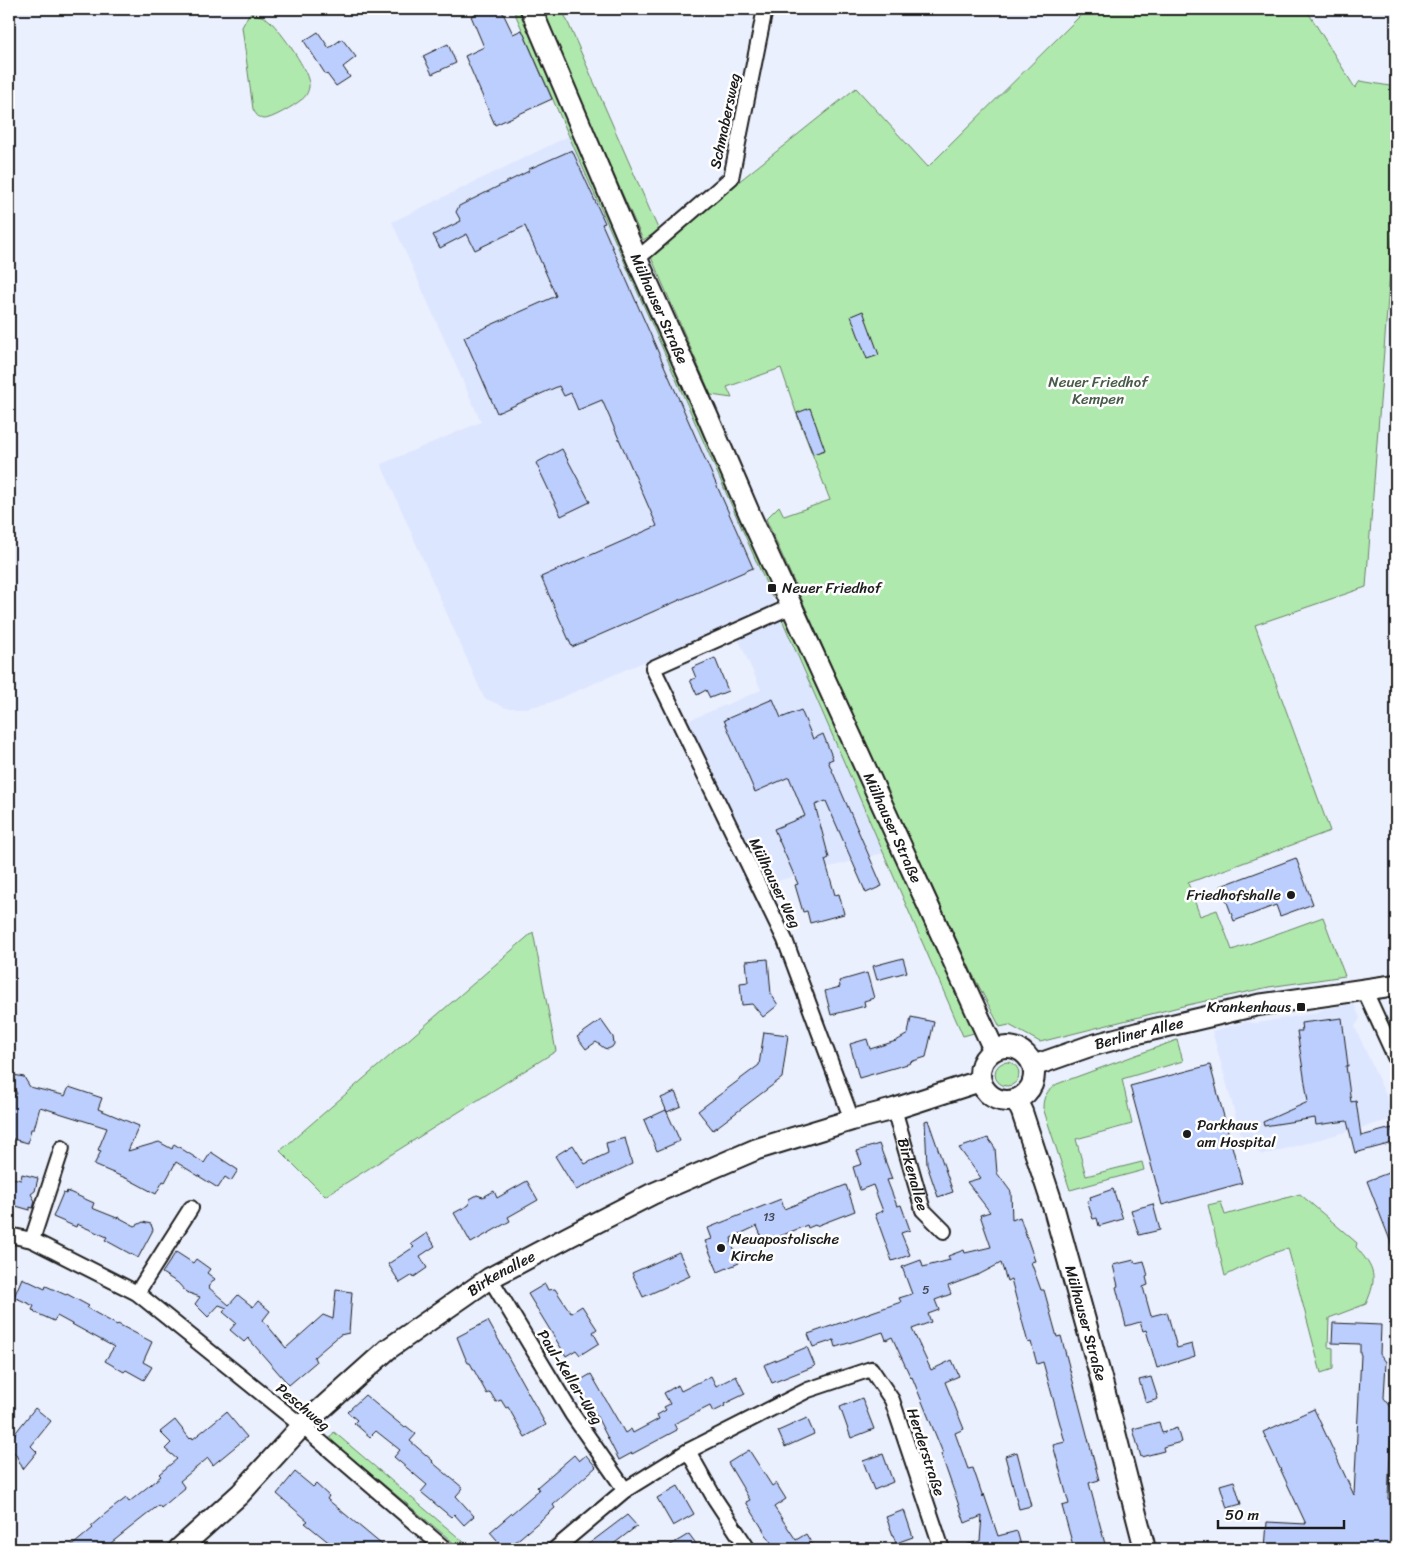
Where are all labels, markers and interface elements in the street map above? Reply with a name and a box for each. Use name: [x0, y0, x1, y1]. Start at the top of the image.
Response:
street label: Schmabersweg: [702, 70, 748, 171]
street label: Mülhauser Straße: [623, 249, 696, 369]
park label: Neuer Friedhof Kempen: [1048, 369, 1149, 412]
place label: Neuer Friedhof: [782, 575, 883, 601]
marker: Neuer Friedhof: [766, 582, 778, 594]
street label: Mülhauser Straße: [856, 768, 929, 888]
street label: Mülhauser Weg: [742, 833, 808, 933]
place label: Friedhofshalle: [1186, 882, 1281, 908]
marker: Friedhofshalle: [1285, 889, 1297, 901]
place label: Krankenhaus: [1207, 994, 1292, 1020]
marker: Krankenhaus: [1295, 1001, 1307, 1013]
street label: Berliner Allee: [1091, 1010, 1186, 1057]
place label: Parkhaus am Hospital: [1197, 1112, 1276, 1155]
marker: Parkhaus am Hospital: [1181, 1128, 1193, 1140]
street label: Birkenallee: [890, 1135, 936, 1214]
house number: 13: [763, 1206, 775, 1228]
place label: Neuapostolische Kirche: [731, 1226, 839, 1269]
marker: Neuapostolische Kirche: [715, 1242, 727, 1254]
street label: Birkenallee: [462, 1243, 540, 1303]
street label: Mülhauser Straße: [1057, 1262, 1114, 1384]
house number: 5: [922, 1279, 930, 1301]
street label: Paul-Keller-Weg: [530, 1324, 610, 1430]
street label: Peschweg: [270, 1376, 336, 1438]
street label: Herderstraße: [900, 1404, 953, 1500]
scale bar: [1218, 1498, 1344, 1530]
text: 50 m: [1225, 1502, 1260, 1528]

